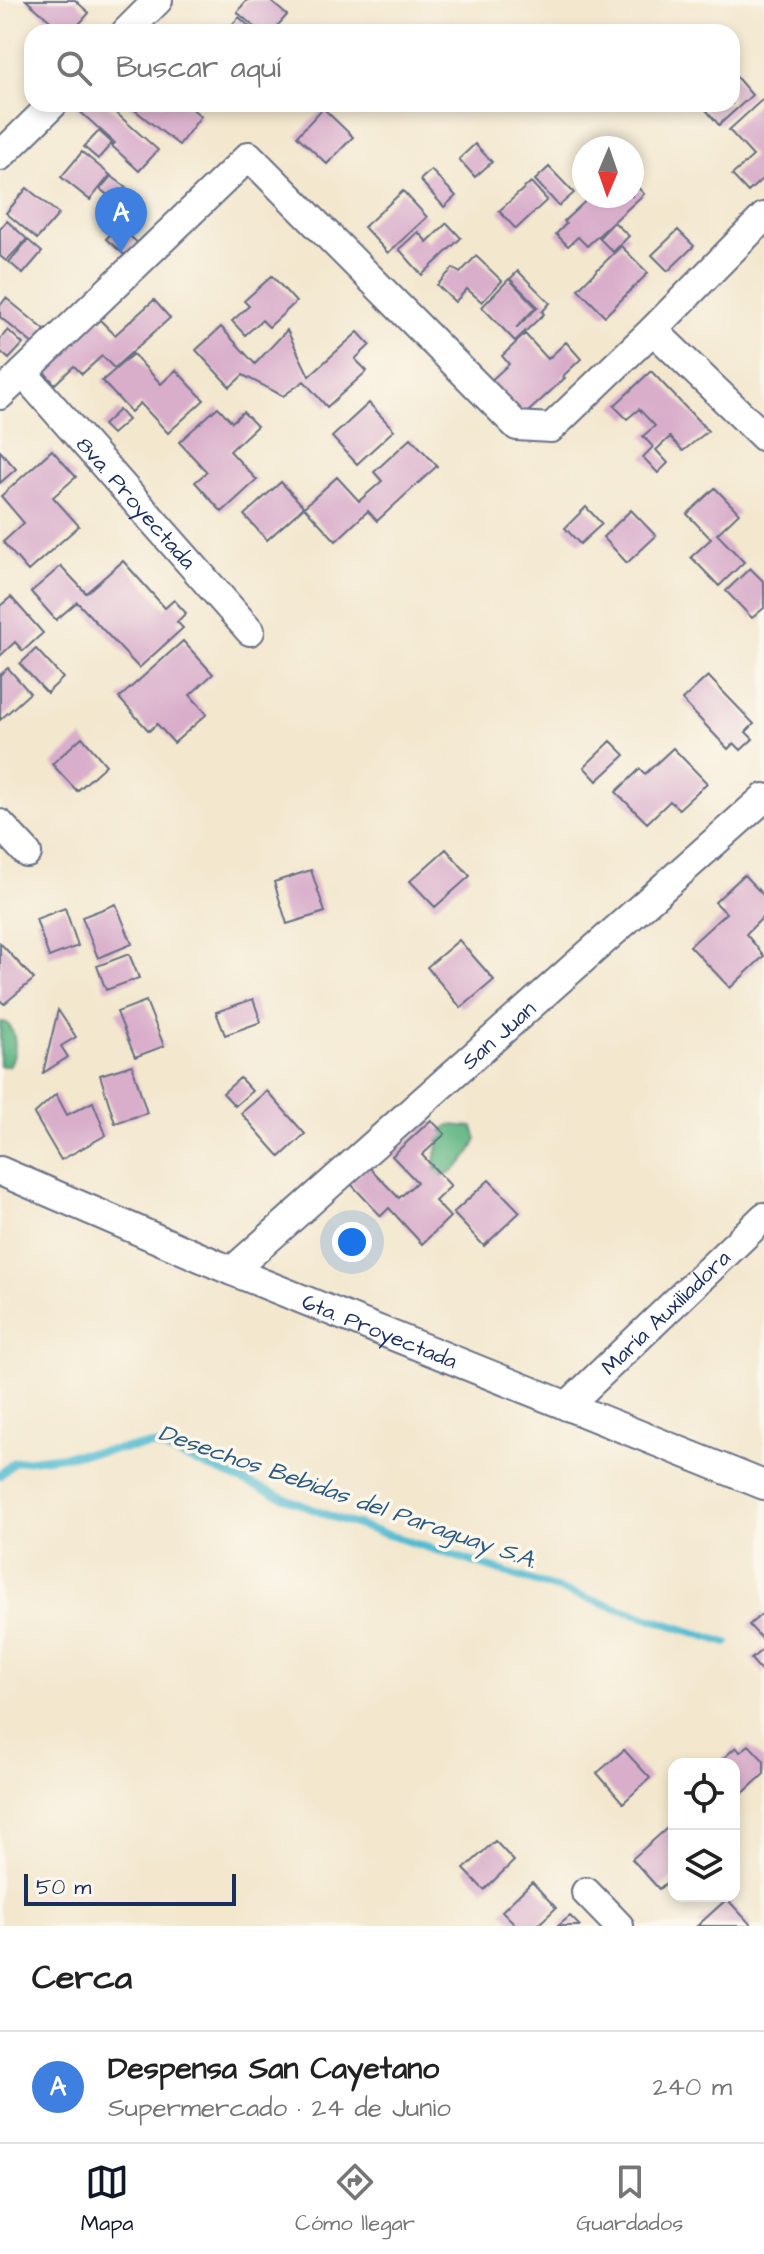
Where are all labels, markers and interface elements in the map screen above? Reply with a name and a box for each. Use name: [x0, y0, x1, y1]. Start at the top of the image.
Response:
search box: [24, 24, 740, 112]
icon: search: [52, 46, 96, 90]
text: Buscar aquí: [116, 47, 281, 89]
north arrow: [572, 136, 644, 208]
pin: A: [95, 187, 147, 253]
street label: 8va. Proyectada: [68, 430, 203, 576]
street label: San Juan: [455, 994, 543, 1077]
your location: [332, 1222, 372, 1262]
street label: María Auxiliadora: [595, 1243, 738, 1383]
street label: 6ta. Proyectada: [297, 1287, 462, 1377]
water label: Desechos Bebidas del Paraguay S.A.: [154, 1416, 541, 1579]
map controls: [668, 1758, 740, 1902]
button: locate: [668, 1758, 740, 1830]
button: layers: [668, 1830, 740, 1902]
scale bar: [24, 1870, 236, 1906]
text: 50 m: [36, 1872, 91, 1903]
text: Cerca: [32, 1954, 132, 2002]
text: Despensa San Cayetano: [108, 2048, 439, 2090]
text: A: [50, 2069, 66, 2105]
text: 240 m: [652, 2069, 732, 2105]
text: Supermercado · 24 de Junio: [108, 2090, 451, 2126]
tab: Mapa: [81, 2160, 134, 2239]
tab: Cómo llegar: [295, 2160, 415, 2239]
tab: Guardados: [576, 2160, 683, 2239]

